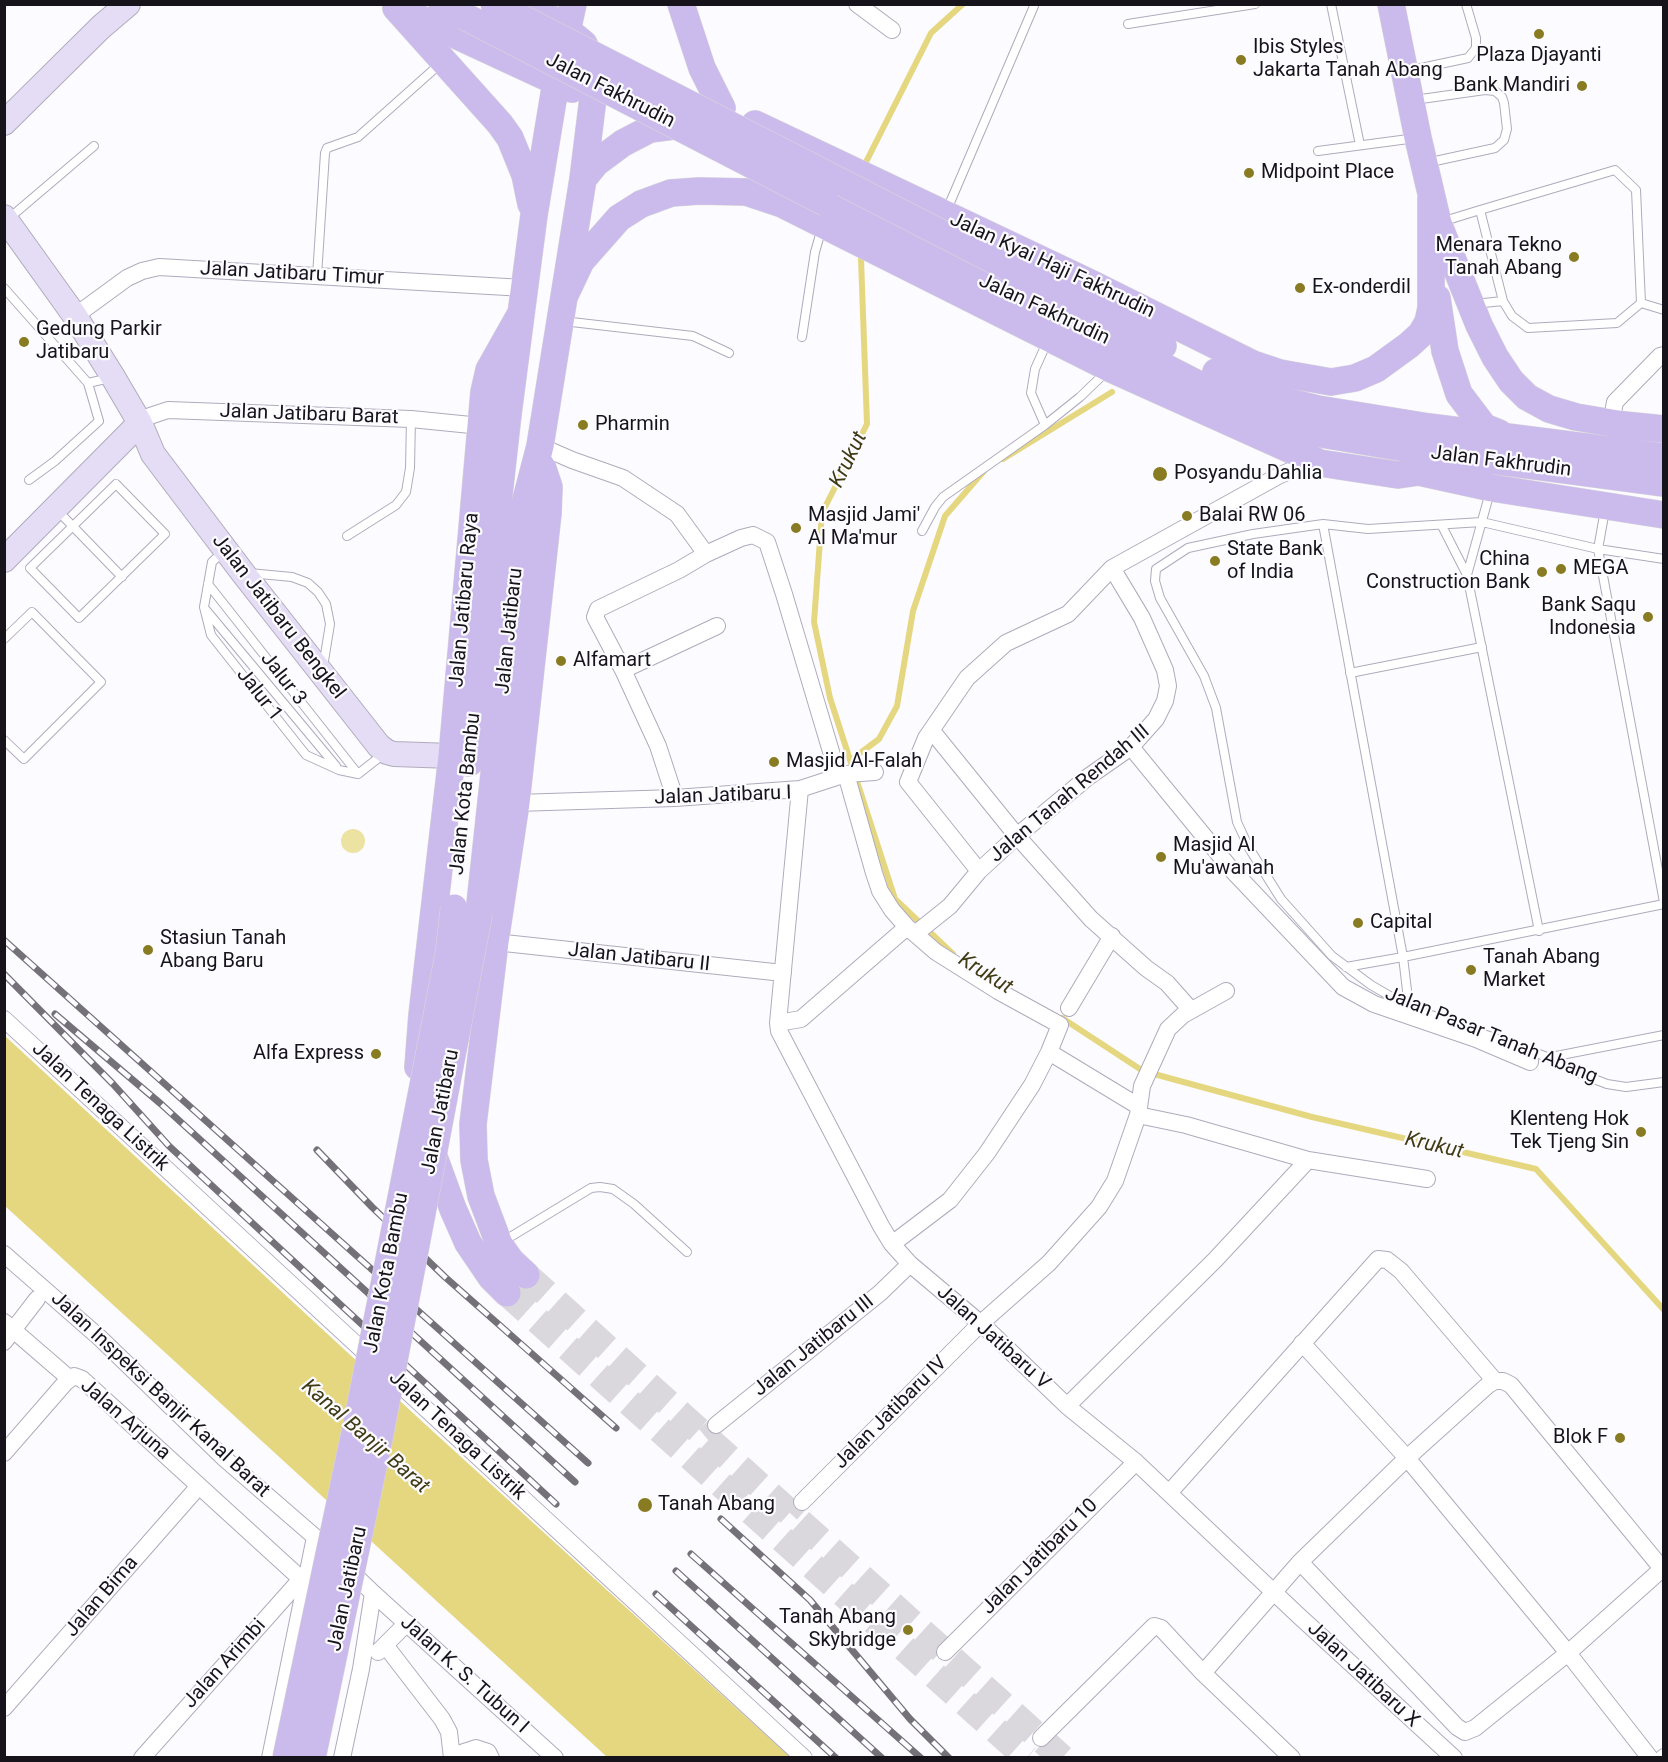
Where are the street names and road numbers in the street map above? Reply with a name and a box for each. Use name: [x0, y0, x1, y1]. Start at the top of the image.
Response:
street label: Jalan Fakhrudin: [542, 48, 678, 134]
street label: Jalan Kyai Haji Fakhrudin: [946, 208, 1158, 324]
street label: Jalan Jatibaru Timur: [200, 257, 384, 291]
street label: Jalan Fakhrudin: [975, 269, 1113, 351]
street label: Jalan Jatibaru Barat: [219, 400, 399, 430]
street label: Jalan Fakhrudin: [1429, 441, 1573, 483]
street label: Jalan Jatibaru Raya: [445, 512, 485, 688]
street label: Jalan Jatibaru Bengkel: [206, 530, 350, 704]
street label: Jalan Jatibaru: [491, 567, 529, 695]
street label: Jalur 3: [255, 648, 311, 710]
street label: Jalur 1: [231, 664, 287, 726]
street label: Jalan Kota Bambu: [446, 712, 486, 876]
street label: Jalan Tanah Rendah III: [985, 720, 1155, 868]
street label: Jalan Jatibaru I: [654, 782, 792, 810]
street label: Jalan Jatibaru II: [567, 939, 711, 977]
street label: Jalan Pasar Tanah Abang: [1381, 982, 1601, 1090]
street label: Jalan Tenaga Listrik: [27, 1037, 173, 1177]
street label: Jalan Jatibaru: [417, 1047, 465, 1177]
street label: Jalan Kota Bambu: [360, 1191, 414, 1355]
street label: Jalan Jatibaru V: [931, 1281, 1055, 1395]
street label: Jalan Inspeksi Banjir Kanal Barat: [46, 1287, 274, 1503]
street label: Jalan Jatibaru III: [749, 1290, 879, 1402]
street label: Jalan Jatibaru IV: [829, 1351, 953, 1475]
street label: Jalan Tenaga Listrik: [384, 1366, 530, 1506]
street label: Jalan Arjuna: [75, 1374, 175, 1466]
street label: Jalan Jatibaru 10: [977, 1494, 1103, 1620]
street label: Jalan Jatibaru: [323, 1524, 373, 1654]
street label: Jalan Bima: [60, 1552, 144, 1642]
street label: Jalan K. S. Tubun I: [395, 1611, 533, 1739]
street label: Jalan Arimbi: [179, 1614, 271, 1714]
street label: Jalan Jatibaru X: [1302, 1617, 1424, 1733]

